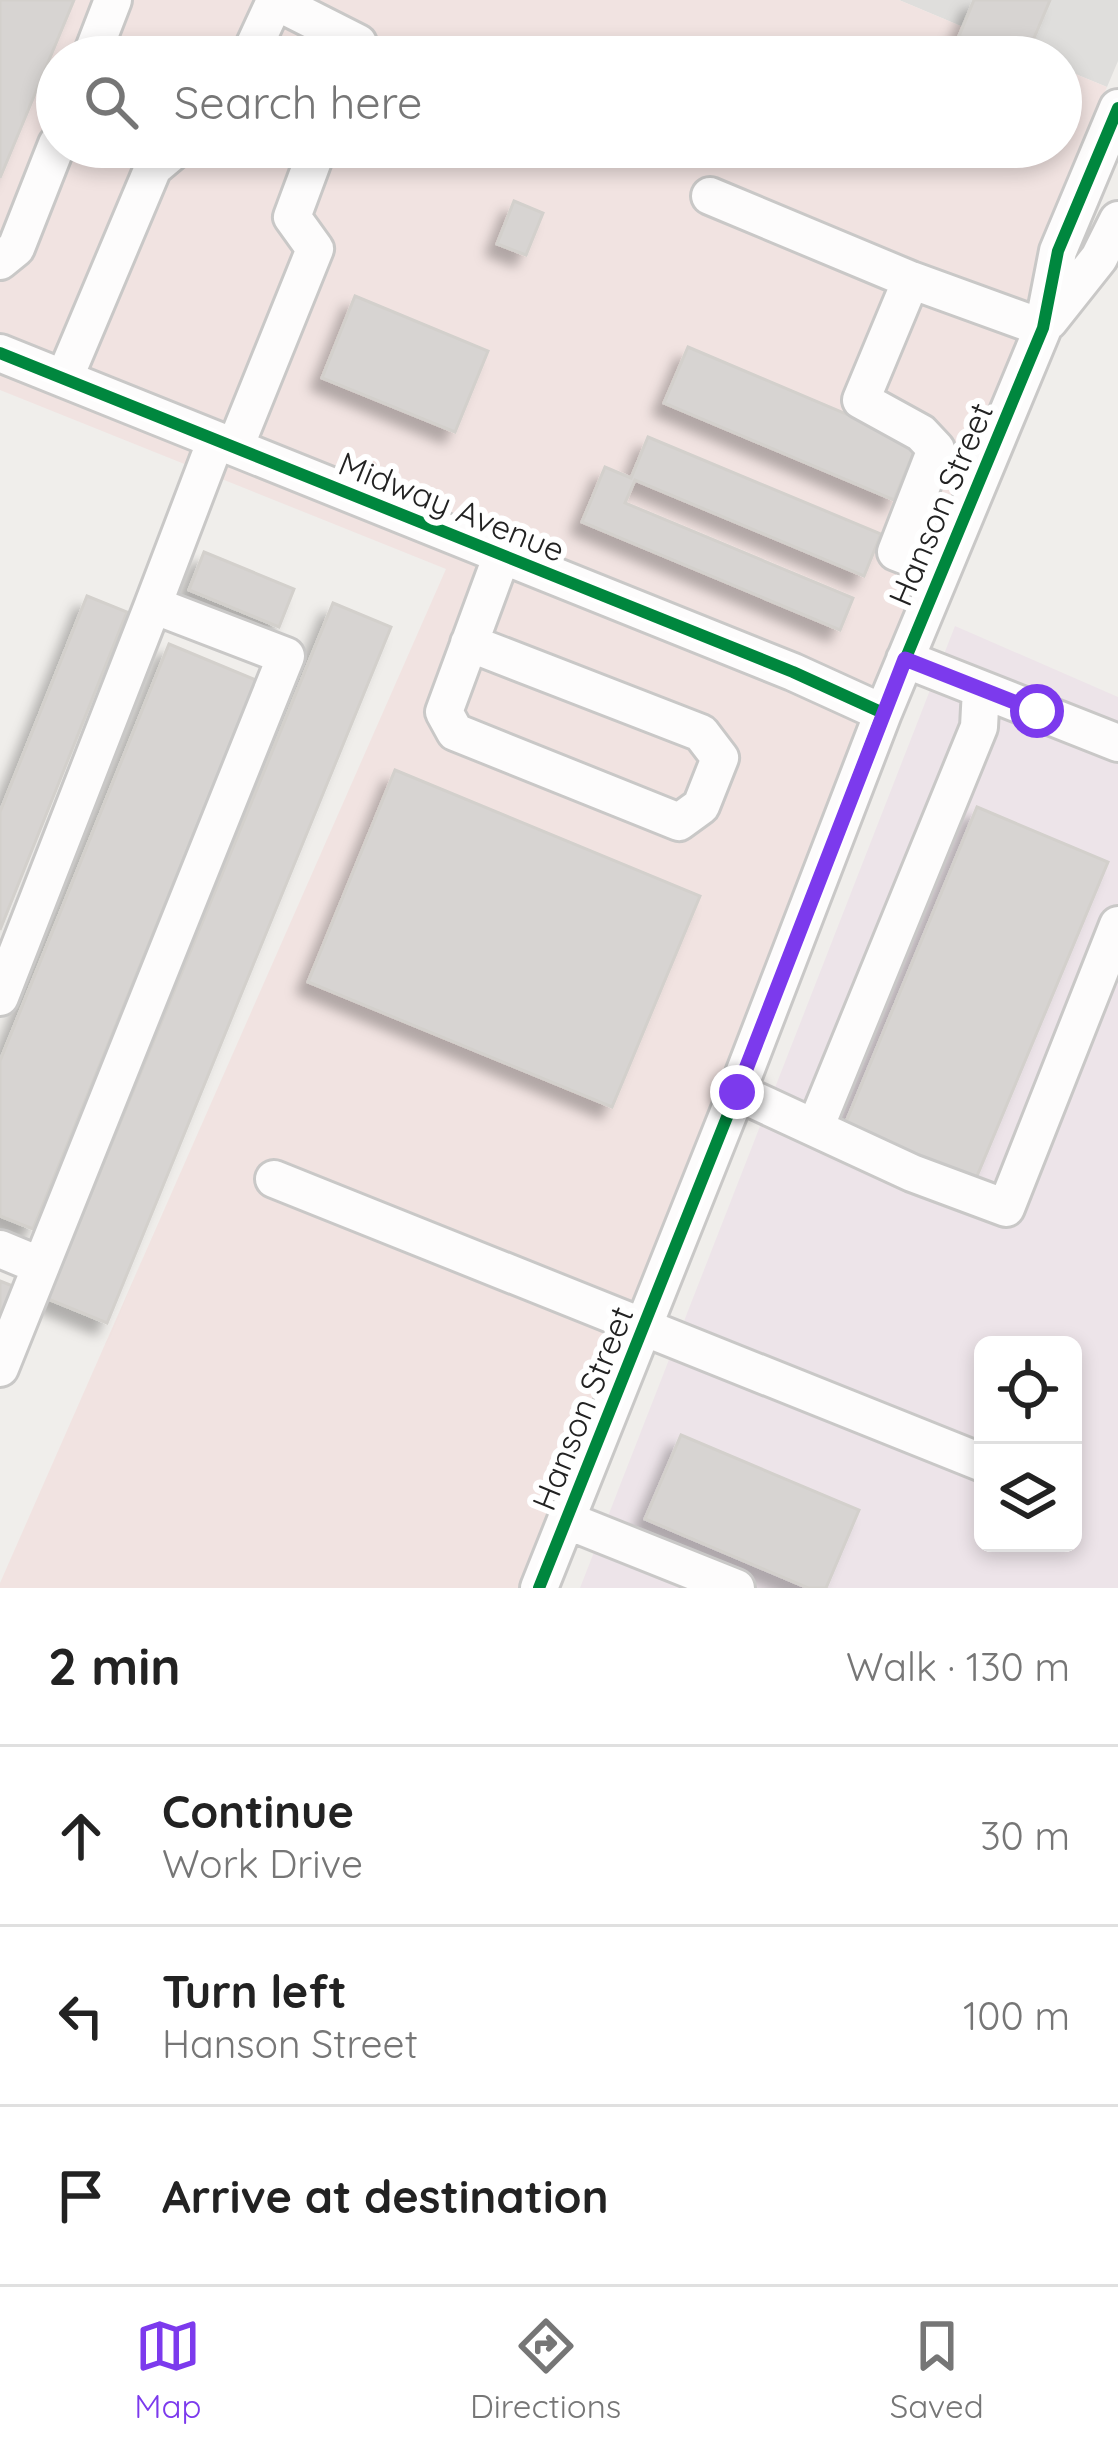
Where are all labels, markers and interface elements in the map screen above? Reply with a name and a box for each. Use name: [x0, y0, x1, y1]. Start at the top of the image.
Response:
search box: [36, 36, 1082, 168]
icon: search: [78, 69, 144, 135]
text: Search here: [174, 74, 422, 130]
street label: Hanson Street: [879, 396, 1001, 612]
street label: Midway Avenue: [333, 442, 571, 570]
route start: [1010, 684, 1064, 738]
route end: [710, 1065, 764, 1119]
street label: Hanson Street: [522, 1300, 642, 1516]
map controls: [974, 1336, 1082, 1552]
button: locate: [974, 1336, 1082, 1444]
button: layers: [974, 1444, 1082, 1552]
text: 2 min: [48, 1634, 181, 1698]
text: Walk · 130 m: [846, 1642, 1070, 1691]
text: Continue: [162, 1783, 354, 1839]
icon: ahead: [48, 1803, 114, 1869]
text: 30 m: [980, 1811, 1070, 1860]
text: Work Drive: [162, 1839, 363, 1888]
text: Turn left: [162, 1963, 347, 2019]
icon: left: [48, 1983, 114, 2049]
text: 100 m: [963, 1991, 1070, 2040]
text: Hanson Street: [162, 2019, 418, 2068]
icon: arrive: [48, 2163, 114, 2229]
text: Arrive at destination: [162, 2168, 608, 2224]
tab: Map: [134, 2313, 202, 2426]
tab: Directions: [470, 2313, 621, 2426]
tab: Saved: [890, 2313, 984, 2426]

